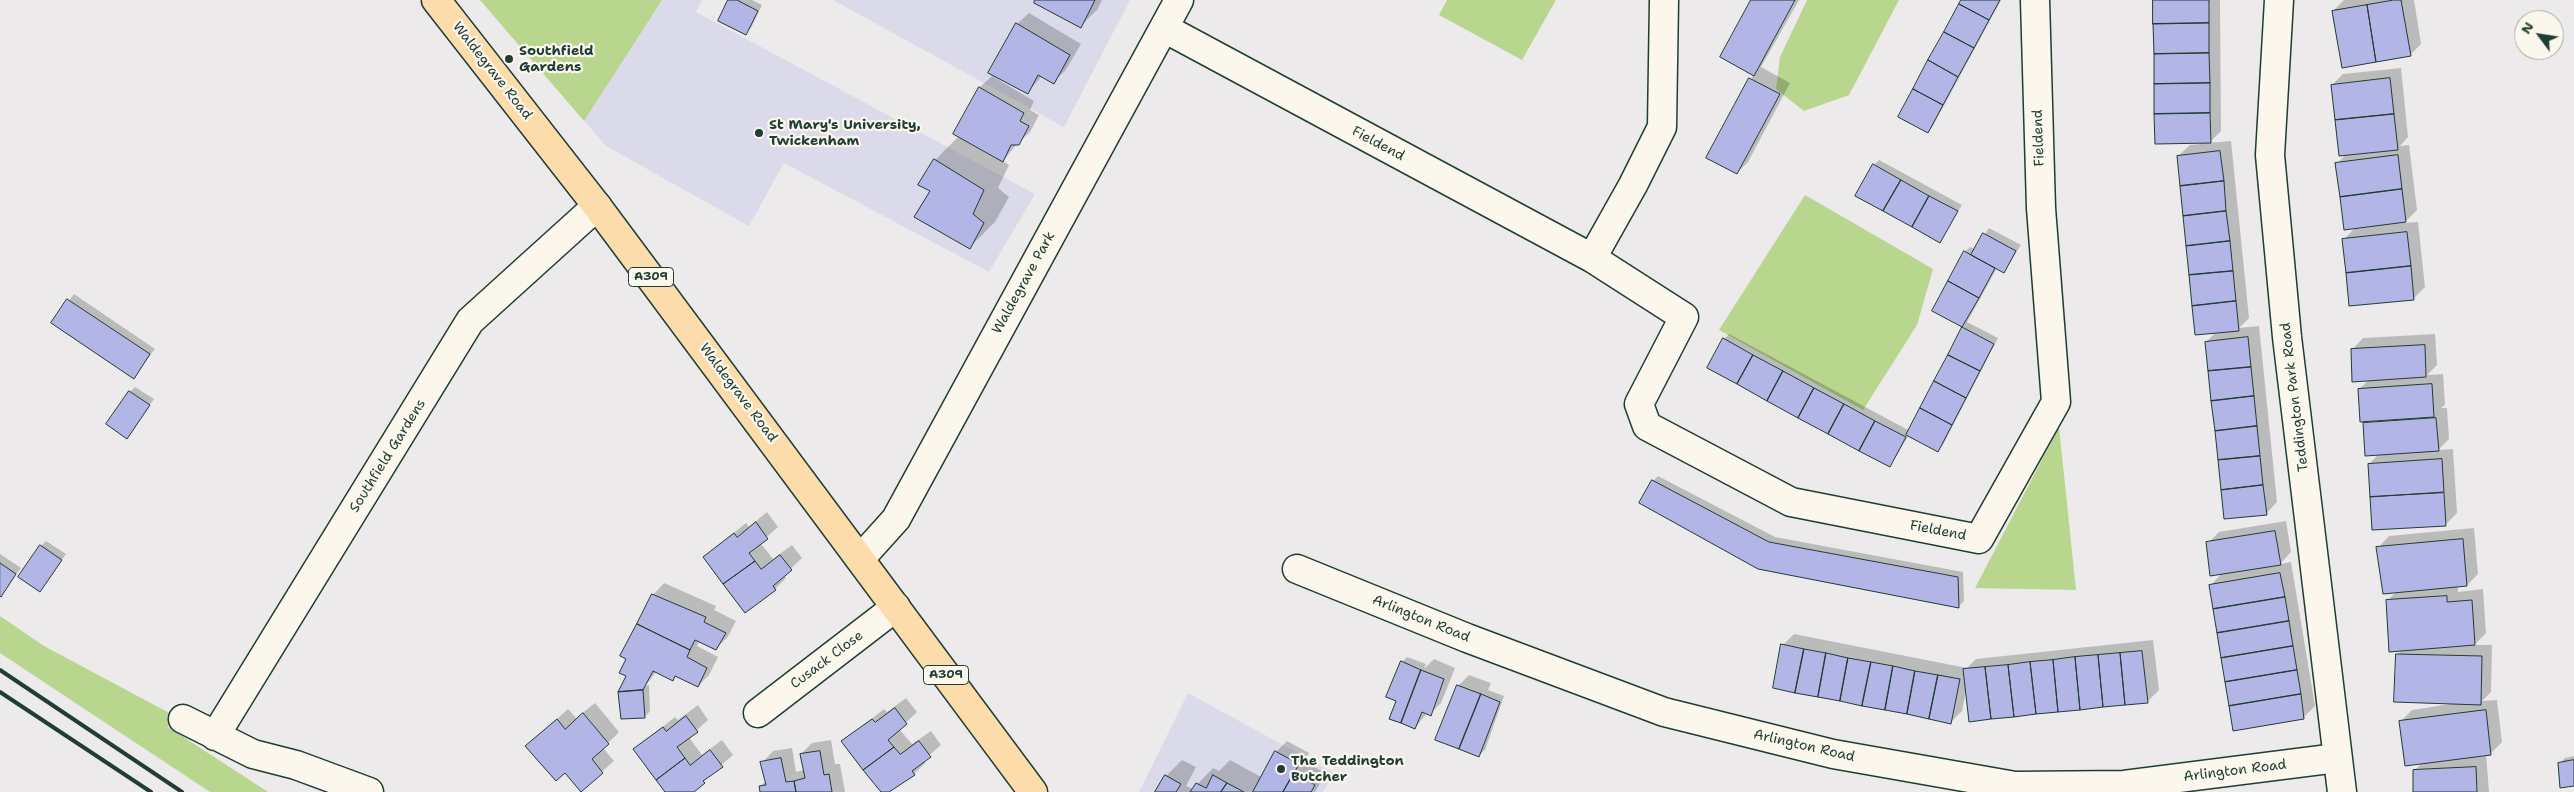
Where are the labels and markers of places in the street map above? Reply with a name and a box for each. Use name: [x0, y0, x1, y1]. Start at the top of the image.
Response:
place label: Southfield Gardens: [519, 43, 594, 75]
marker: Southfield Gardens: [503, 53, 515, 65]
place label: St Mary's University, Twickenham: [769, 117, 921, 150]
marker: St Mary's University, Twickenham: [753, 127, 765, 139]
place label: The Teddington Butcher: [1291, 753, 1404, 786]
marker: The Teddington Butcher: [1275, 763, 1287, 775]

